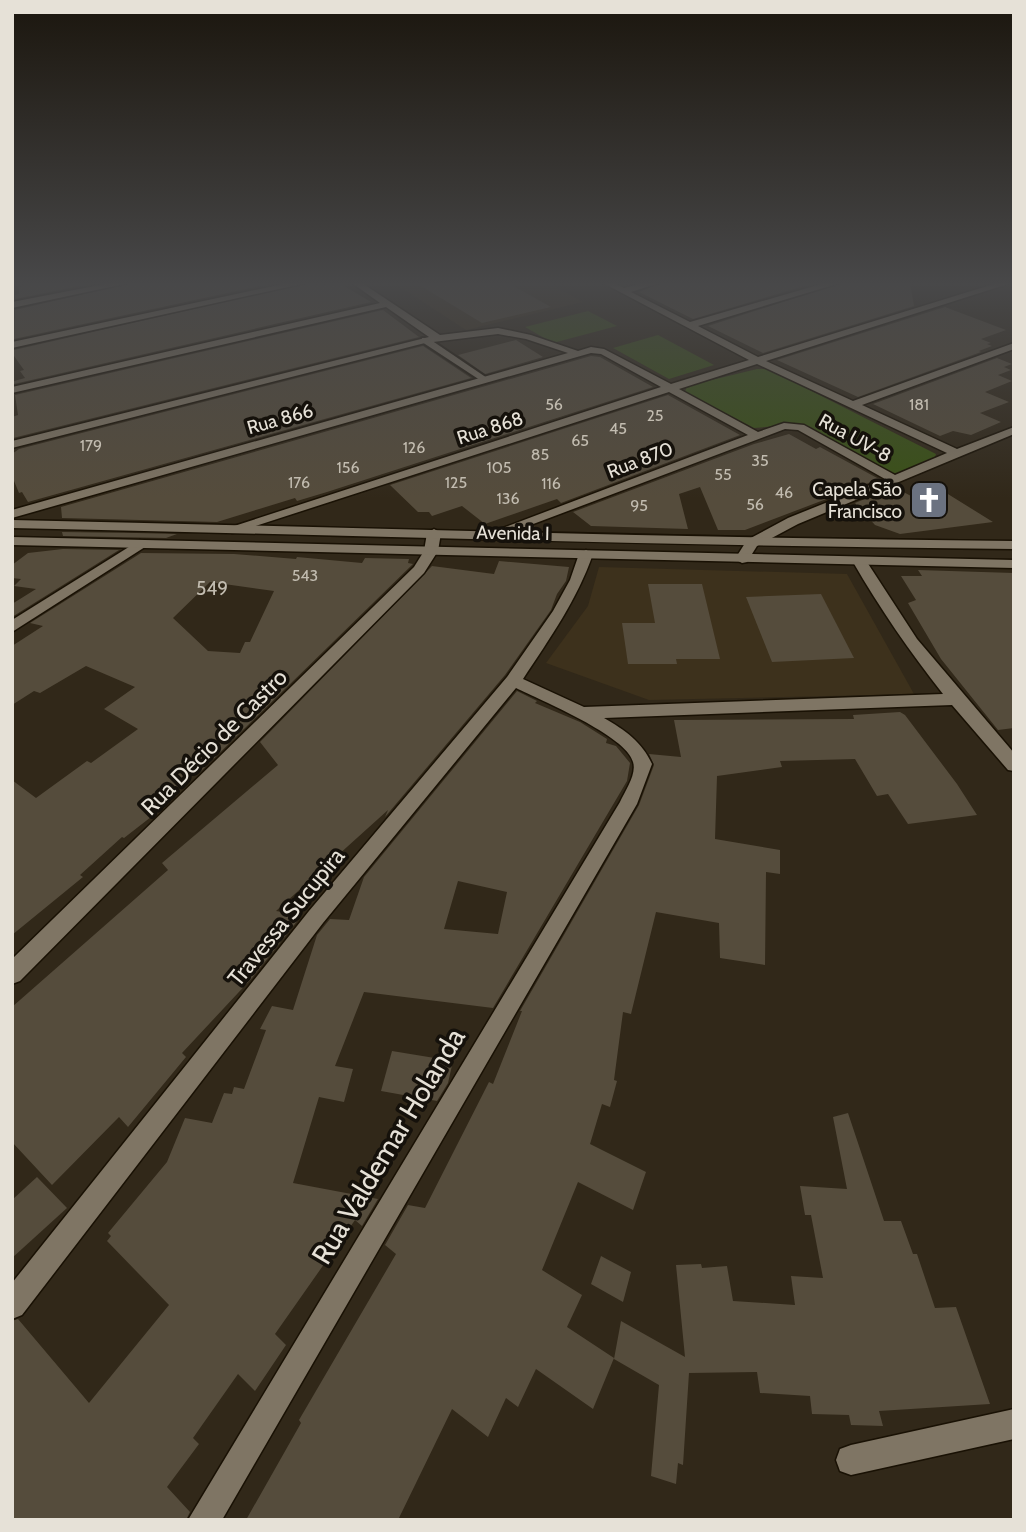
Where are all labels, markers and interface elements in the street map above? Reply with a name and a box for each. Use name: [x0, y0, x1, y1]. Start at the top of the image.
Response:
house number: 56: [545, 395, 563, 414]
house number: 181: [909, 395, 929, 414]
street label: Rua 866: [244, 399, 316, 439]
street label: Rua 868: [454, 406, 526, 450]
house number: 25: [646, 406, 664, 425]
street label: Rua UV-8: [815, 409, 895, 467]
house number: 45: [609, 419, 627, 438]
house number: 65: [571, 431, 589, 450]
house number: 179: [80, 436, 102, 455]
street label: Rua 870: [604, 437, 676, 483]
house number: 126: [403, 438, 425, 457]
house number: 85: [531, 445, 549, 464]
house number: 35: [751, 451, 769, 470]
house number: 156: [337, 458, 359, 477]
house number: 105: [486, 458, 512, 477]
house number: 55: [714, 465, 732, 484]
house number: 176: [288, 473, 310, 492]
house number: 125: [445, 473, 467, 492]
house number: 116: [541, 474, 561, 493]
place label: Capela São Francisco: [812, 478, 902, 523]
church icon: Capela São Francisco: [908, 479, 950, 521]
house number: 46: [775, 483, 793, 502]
house number: 136: [497, 489, 519, 508]
house number: 56: [746, 495, 764, 514]
house number: 95: [630, 496, 648, 515]
street label: Avenida I: [476, 521, 550, 545]
house number: 543: [292, 566, 318, 585]
house number: 549: [196, 577, 228, 600]
street label: Rua Décio de Castro: [135, 663, 293, 821]
street label: Travessa Sucupira: [222, 842, 350, 992]
street label: Rua Valdemar Holanda: [304, 1021, 472, 1270]

